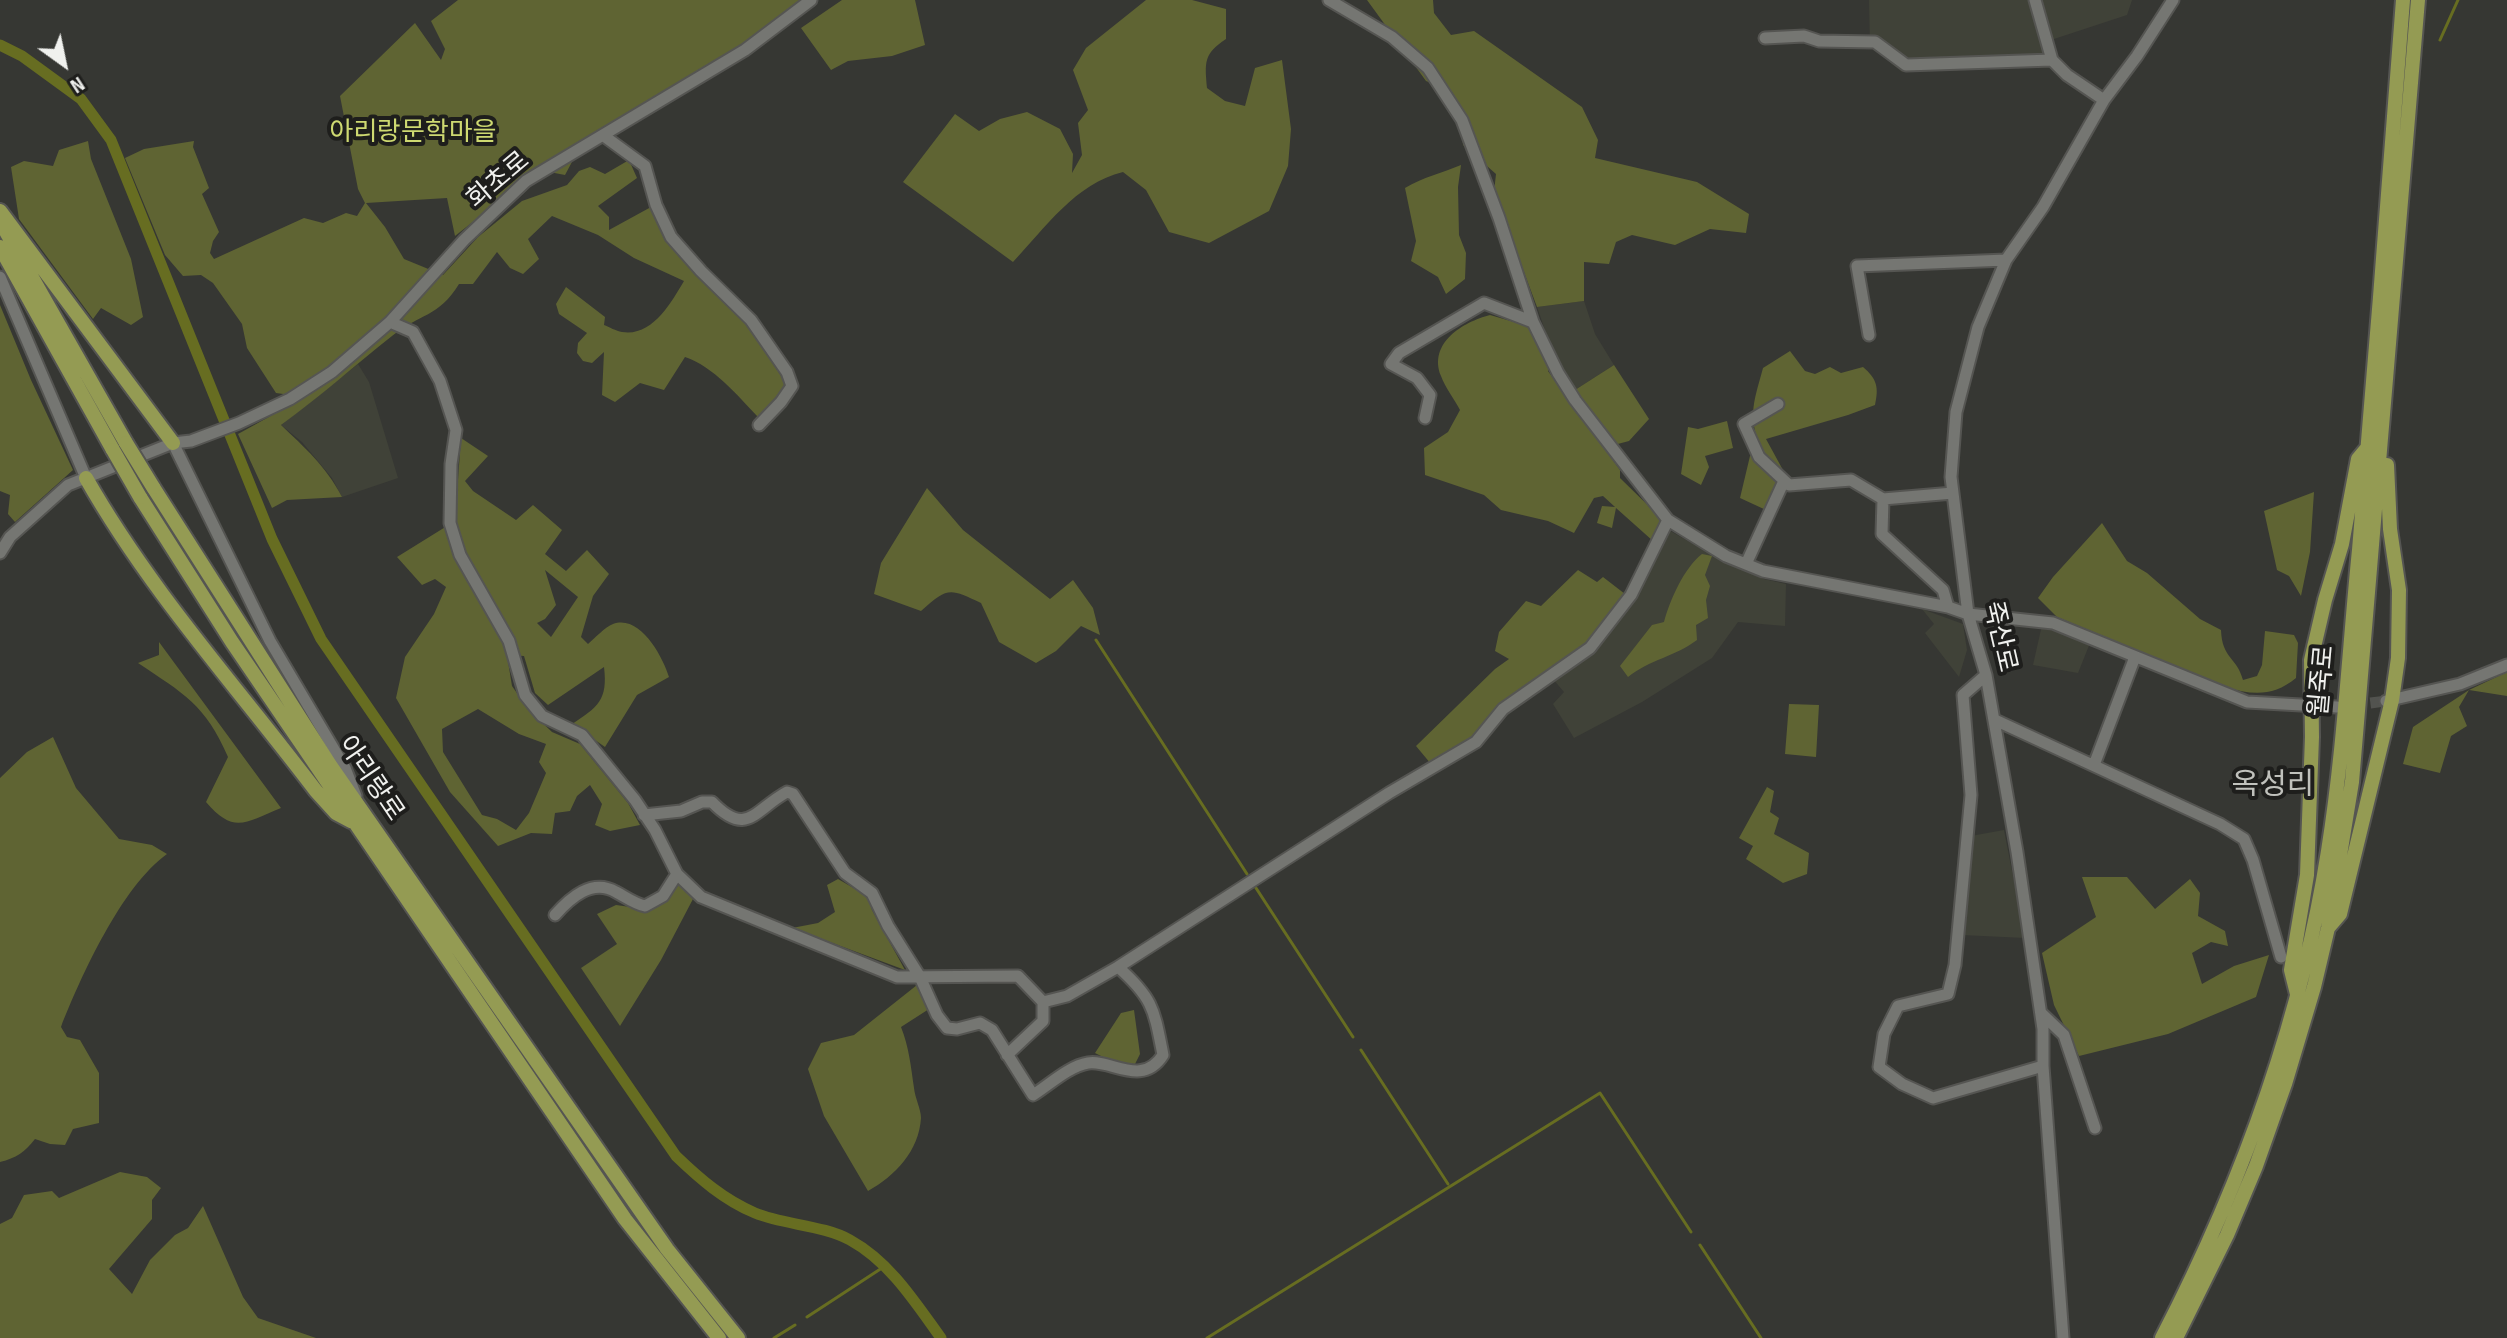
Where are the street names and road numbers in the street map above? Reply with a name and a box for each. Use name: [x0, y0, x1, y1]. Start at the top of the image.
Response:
street label: 화초로: [461, 146, 537, 216]
street label: 죽산로: [1976, 599, 2022, 675]
street label: 월죽로: [2304, 644, 2342, 718]
street label: 아리랑로: [330, 731, 410, 827]

